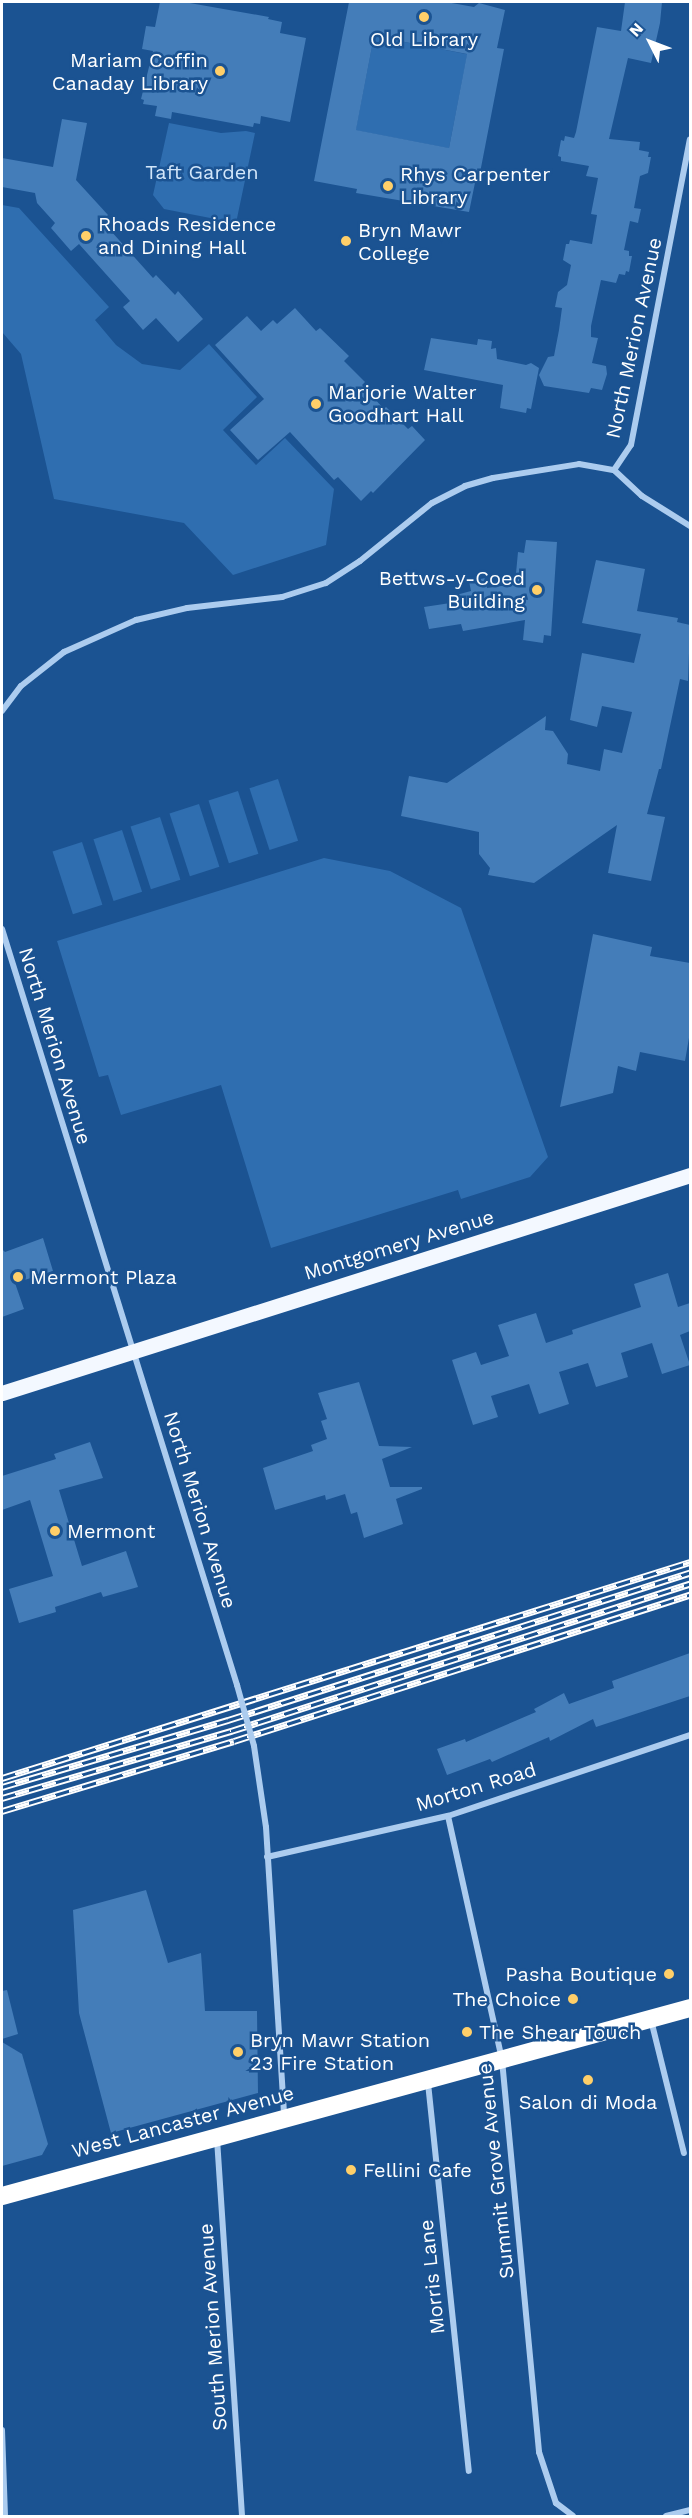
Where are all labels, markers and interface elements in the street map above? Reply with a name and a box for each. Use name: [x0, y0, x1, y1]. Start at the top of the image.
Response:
marker: Old Library: [417, 10, 431, 24]
north arrow: [620, 12, 680, 72]
text: N: [625, 19, 647, 40]
place label: Old Library: [370, 27, 478, 51]
place label: Mariam Coffin Canaday Library: [51, 48, 208, 95]
marker: Mariam Coffin Canaday Library: [213, 64, 227, 78]
park label: Taft Garden: [145, 160, 259, 184]
place label: Rhys Carpenter Library: [400, 162, 550, 209]
marker: Rhys Carpenter Library: [381, 179, 395, 193]
place label: Rhoads Residence and Dining Hall: [98, 213, 276, 260]
place label: Bryn Mawr College: [358, 218, 462, 265]
marker: Rhoads Residence and Dining Hall: [79, 229, 93, 243]
marker: Bryn Mawr College: [339, 234, 353, 248]
street label: North Merion Avenue: [601, 235, 667, 441]
place label: Marjorie Walter Goodhart Hall: [328, 380, 477, 427]
marker: Marjorie Walter Goodhart Hall: [309, 397, 323, 411]
place label: Bettws-y-Coed Building: [379, 566, 525, 613]
marker: Bettws-y-Coed Building: [530, 583, 544, 597]
street label: North Merion Avenue: [13, 944, 97, 1148]
street label: Montgomery Avenue: [300, 1204, 498, 1286]
place label: Mermont Plaza: [30, 1265, 177, 1289]
marker: Mermont Plaza: [11, 1270, 25, 1284]
street label: North Merion Avenue: [158, 1408, 242, 1612]
place label: Mermont: [67, 1519, 155, 1543]
marker: Mermont: [48, 1524, 62, 1538]
street label: Morton Road: [413, 1757, 539, 1817]
place label: Pasha Boutique: [505, 1962, 657, 1986]
marker: Pasha Boutique: [662, 1967, 676, 1981]
place label: The Choice: [452, 1987, 561, 2011]
marker: The Choice: [566, 1992, 580, 2006]
place label: The Shear Touch: [479, 2020, 642, 2044]
marker: The Shear Touch: [460, 2025, 474, 2039]
place label: Bryn Mawr Station 23 Fire Station: [250, 2028, 431, 2075]
marker: Bryn Mawr Station 23 Fire Station: [231, 2045, 245, 2059]
street label: Summit Grove Avenue: [473, 2062, 519, 2280]
marker: Salon di Moda: [581, 2073, 595, 2087]
street label: West Lancaster Avenue: [69, 2081, 297, 2163]
place label: Salon di Moda: [519, 2090, 657, 2114]
place label: Fellini Cafe: [363, 2158, 472, 2182]
marker: Fellini Cafe: [344, 2163, 358, 2177]
street label: Morris Lane: [414, 2219, 450, 2335]
street label: South Merion Avenue: [194, 2222, 232, 2432]

